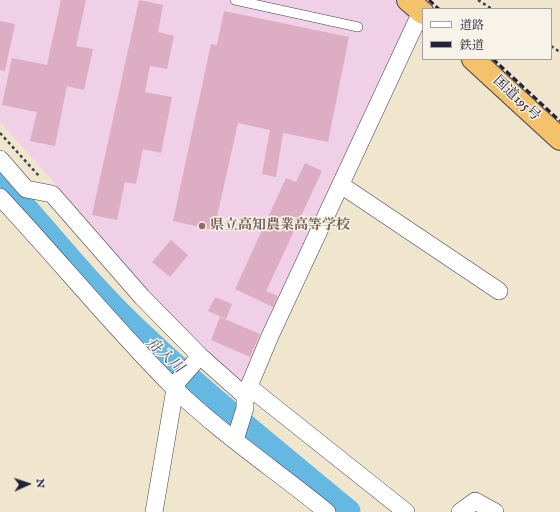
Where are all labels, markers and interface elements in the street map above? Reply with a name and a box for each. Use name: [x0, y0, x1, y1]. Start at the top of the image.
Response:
legend: [422, 8, 552, 60]
text: 道路: [460, 18, 484, 33]
text: 鉄道: [460, 38, 484, 53]
street label: 国道195号: [489, 73, 543, 125]
place label: 県立高知農業高等学校: [210, 218, 350, 234]
marker: 県立高知農業高等学校: [197, 221, 207, 231]
water label: 舟入川: [141, 334, 187, 378]
north arrow: [8, 464, 48, 504]
text: N: [33, 478, 47, 488]

